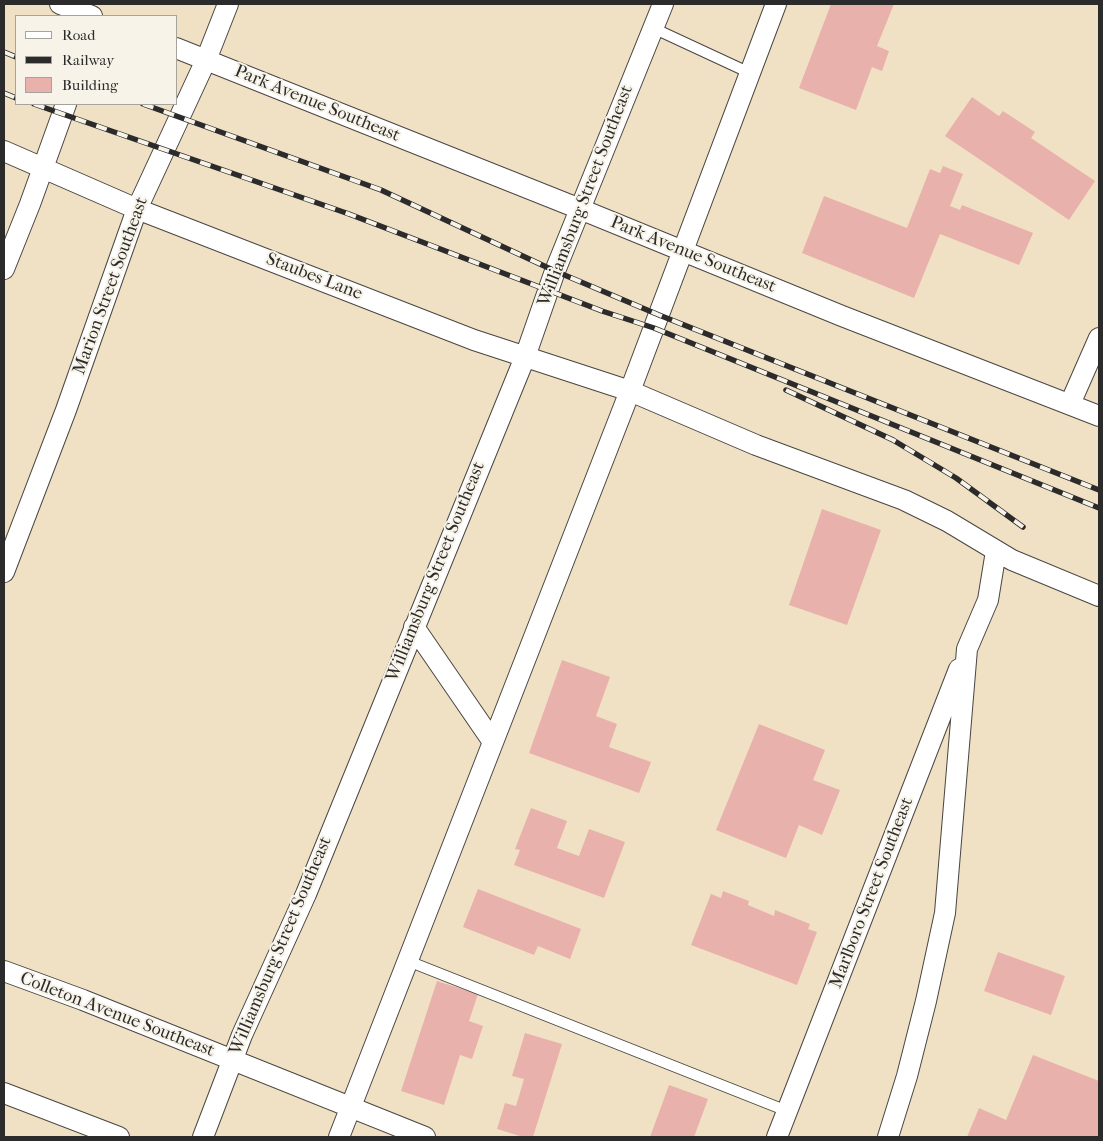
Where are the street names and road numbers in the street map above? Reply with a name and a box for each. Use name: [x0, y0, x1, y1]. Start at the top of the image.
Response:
street label: Park Avenue Southeast: [231, 61, 403, 147]
street label: Williamsburg Street Southeast: [534, 82, 638, 310]
street label: Marion Street Southeast: [69, 194, 153, 378]
street label: Park Avenue Southeast: [607, 212, 779, 298]
street label: Staubes Lane: [263, 249, 365, 305]
street label: Williamsburg Street Southeast: [382, 459, 490, 685]
street label: Marlboro Street Southeast: [826, 795, 918, 991]
street label: Williamsburg Street Southeast: [225, 834, 337, 1058]
street label: Colleton Avenue Southeast: [17, 968, 217, 1062]

